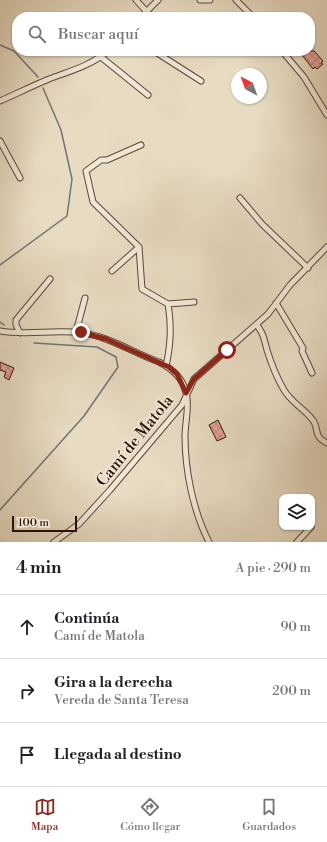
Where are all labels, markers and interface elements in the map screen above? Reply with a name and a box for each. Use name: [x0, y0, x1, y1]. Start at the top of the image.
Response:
search box: [12, 12, 315, 56]
icon: search: [26, 23, 48, 45]
text: Buscar aquí: [58, 25, 139, 44]
north arrow: [231, 68, 267, 104]
route end: [72, 323, 90, 341]
route start: [218, 341, 236, 359]
street label: Camí de Matola: [92, 390, 178, 490]
map controls: [279, 494, 315, 530]
button: layers: [279, 494, 315, 530]
scale bar: [12, 514, 77, 533]
text: 100 m: [18, 516, 49, 530]
text: 4 min: [16, 557, 61, 579]
text: A pie · 290 m: [236, 560, 311, 576]
text: Continúa: [54, 609, 119, 628]
icon: ahead: [16, 616, 38, 638]
text: 90 m: [280, 619, 311, 635]
text: Camí de Matola: [54, 628, 145, 644]
text: Gira a la derecha: [54, 673, 173, 692]
icon: right: [16, 680, 38, 702]
text: 200 m: [272, 683, 311, 699]
text: Vereda de Santa Teresa: [54, 692, 189, 708]
icon: arrive: [16, 744, 38, 766]
text: Llegada al destino: [54, 745, 182, 764]
tab: Mapa: [31, 796, 58, 834]
tab: Cómo llegar: [120, 796, 180, 834]
tab: Guardados: [242, 796, 296, 834]

